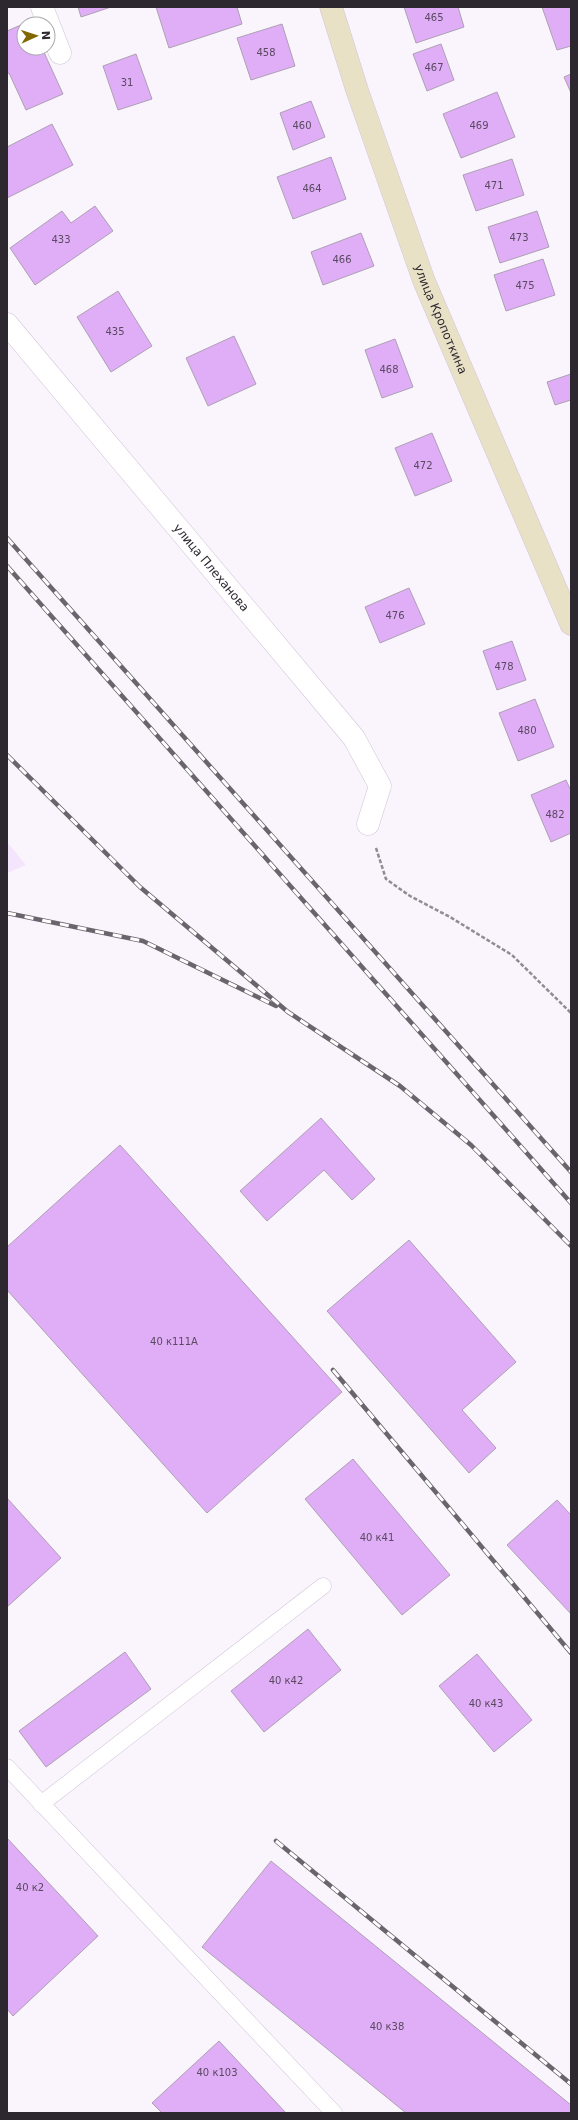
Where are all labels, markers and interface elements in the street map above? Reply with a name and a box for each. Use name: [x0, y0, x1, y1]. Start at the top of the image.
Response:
house number: 465: [424, 12, 444, 23]
north arrow: [16, 16, 56, 56]
text: N: [39, 31, 52, 40]
house number: 458: [256, 47, 276, 58]
house number: 467: [424, 62, 444, 73]
house number: 31: [121, 77, 133, 88]
house number: 460: [292, 120, 312, 131]
house number: 469: [469, 120, 489, 131]
house number: 471: [484, 180, 504, 191]
house number: 464: [302, 183, 322, 194]
house number: 473: [509, 232, 529, 243]
house number: 433: [51, 234, 71, 245]
house number: 466: [332, 254, 352, 265]
street label: улица Кропоткина: [412, 262, 470, 376]
house number: 475: [515, 280, 535, 291]
house number: 435: [105, 326, 125, 337]
house number: 468: [379, 364, 399, 375]
house number: 472: [413, 460, 433, 471]
street label: улица Плеханова: [171, 521, 252, 614]
house number: 476: [385, 610, 405, 621]
house number: 478: [494, 661, 514, 672]
house number: 480: [517, 725, 537, 736]
house number: 482: [545, 809, 565, 820]
house number: 40 к111А: [150, 1336, 198, 1347]
house number: 40 к41: [360, 1532, 394, 1543]
house number: 40 к42: [269, 1675, 303, 1686]
house number: 40 к43: [469, 1698, 503, 1709]
house number: 40 к2: [16, 1882, 44, 1893]
house number: 40 к38: [370, 2021, 404, 2032]
house number: 40 к103: [196, 2067, 238, 2078]

